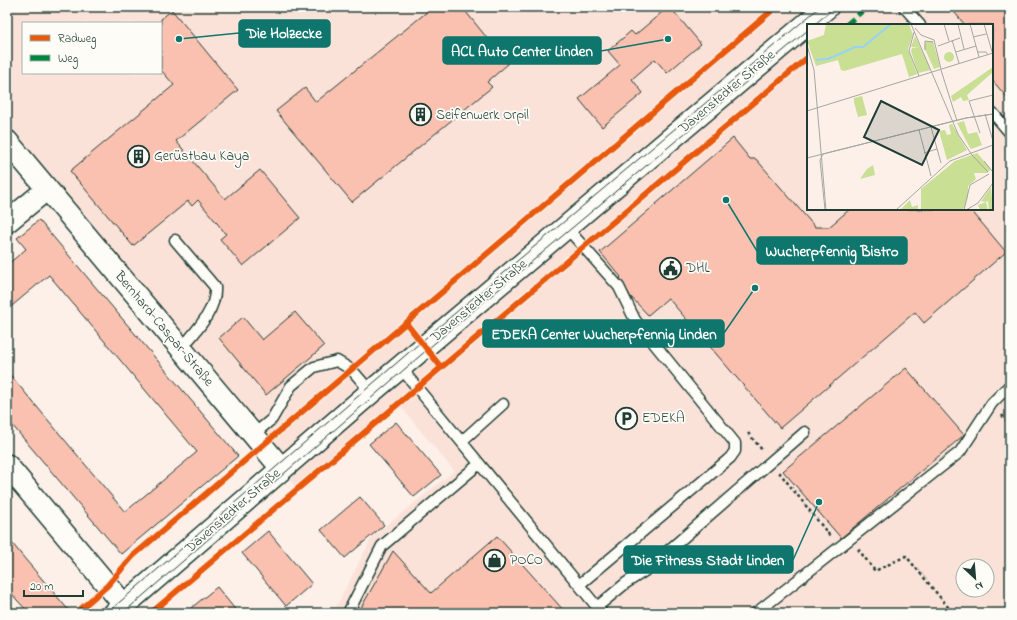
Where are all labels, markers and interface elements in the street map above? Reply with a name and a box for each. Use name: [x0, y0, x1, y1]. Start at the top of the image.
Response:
callout: Die Holzecke: [239, 20, 330, 47]
legend: [22, 22, 162, 74]
text: Die Holzecke: [245, 23, 323, 45]
inset map: [807, 24, 993, 210]
text: Radweg: [58, 30, 97, 49]
callout: ACL Auto Center Linden: [443, 37, 601, 64]
text: ACL Auto Center Linden: [451, 41, 594, 63]
street label: Davenstedter Straße: [673, 45, 781, 140]
text: Weg: [58, 50, 78, 69]
building icon: Seifenwerk Orpil: [408, 102, 434, 128]
place label: Seifenwerk Orpil: [436, 105, 529, 126]
building icon: Gerüstbau Kaya: [126, 143, 152, 169]
place label: Gerüstbau Kaya: [154, 146, 249, 168]
callout: Wucherpfennig Bistro: [757, 237, 907, 264]
text: Wucherpfennig Bistro: [765, 241, 899, 265]
street label: Davenstedter Straße: [425, 254, 533, 349]
public building icon: DHL: [658, 255, 684, 281]
place label: DHL: [685, 258, 710, 279]
street label: Bernhard-Caspar-Straße: [109, 266, 219, 392]
callout: EDEKA Center Wucherpfennig Linden: [483, 320, 724, 347]
text: EDEKA Center Wucherpfennig Linden: [491, 324, 717, 348]
parking icon: EDEKA: [614, 405, 640, 431]
place label: EDEKA: [642, 408, 685, 429]
street label: Davenstedter Straße: [180, 463, 286, 559]
callout: Die Fitness Stadt Linden: [624, 546, 793, 573]
shop icon: POCO: [481, 547, 507, 573]
place label: POCO: [510, 550, 543, 571]
text: Die Fitness Stadt Linden: [631, 550, 785, 572]
north arrow: [955, 558, 995, 598]
scale bar: [24, 572, 83, 598]
text: N: [972, 577, 986, 595]
text: 20 m: [30, 578, 53, 596]

